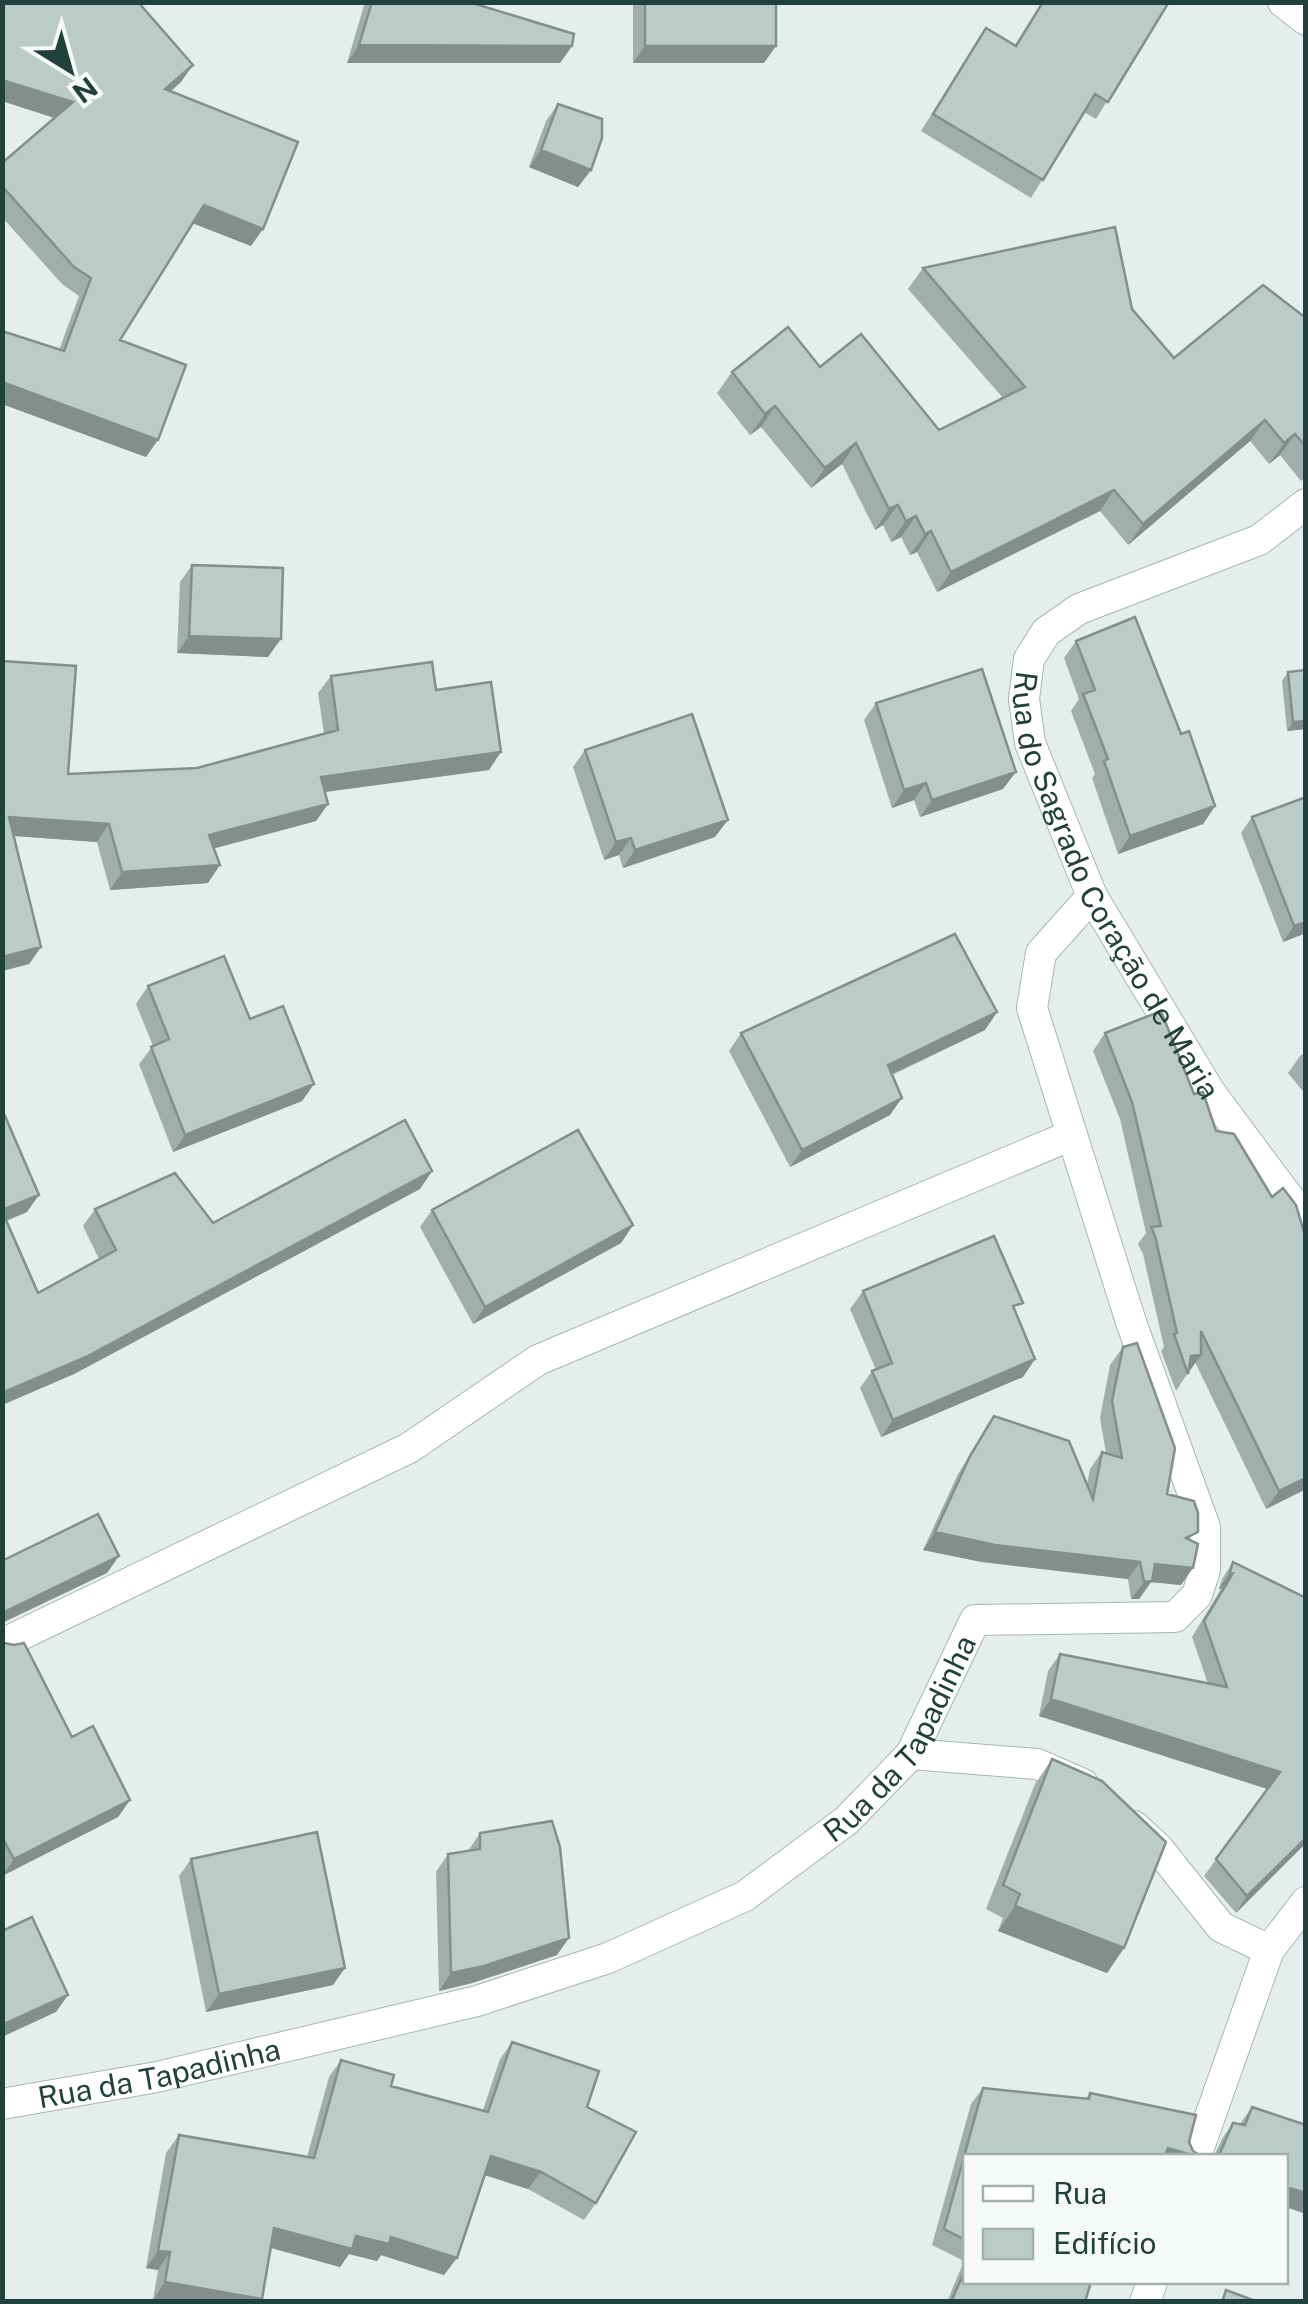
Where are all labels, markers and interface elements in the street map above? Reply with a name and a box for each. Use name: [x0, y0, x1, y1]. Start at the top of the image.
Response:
north arrow: [20, 20, 120, 120]
text: N: [67, 71, 104, 110]
street label: Rua do Sagrado Coração de Maria: [1005, 669, 1228, 1105]
street label: Rua da Tapadinha: [816, 1629, 983, 1849]
street label: Rua da Tapadinha: [35, 2030, 284, 2115]
legend: [963, 2154, 1288, 2284]
text: Rua: [1053, 2175, 1107, 2211]
text: Edifício: [1053, 2225, 1157, 2261]

